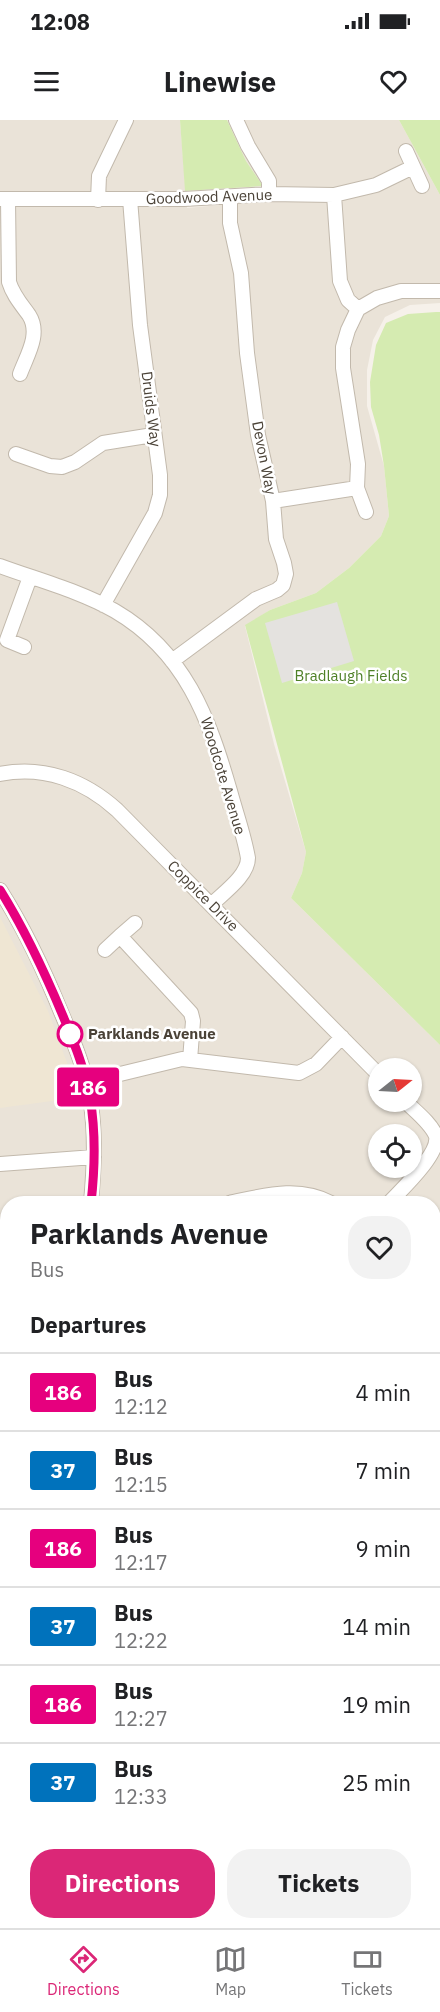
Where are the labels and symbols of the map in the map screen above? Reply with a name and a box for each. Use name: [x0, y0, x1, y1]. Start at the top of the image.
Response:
street label: Goodwood Avenue: [145, 185, 273, 208]
street label: Druids Way: [137, 370, 166, 448]
street label: Devon Way: [248, 420, 281, 497]
park label: Bradlaugh Fields: [295, 666, 408, 685]
street label: Woodcote Avenue: [197, 715, 250, 837]
street label: Coppice Drive: [164, 856, 243, 935]
marker: Parklands Avenue: [57, 1021, 83, 1047]
place label: Parklands Avenue: [88, 1024, 216, 1043]
north arrow: [368, 1058, 422, 1112]
line badge: 186: [54, 1068, 122, 1106]

